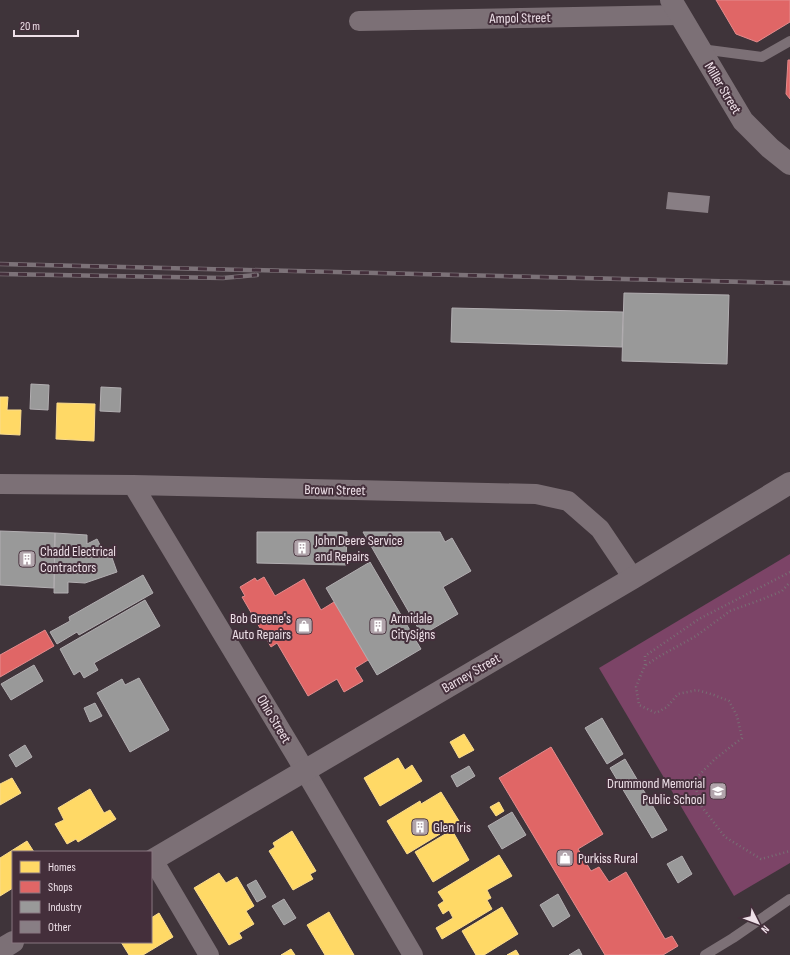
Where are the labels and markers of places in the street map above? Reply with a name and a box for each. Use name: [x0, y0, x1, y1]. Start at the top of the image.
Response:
place label: John Deere Service and Repairs: [314, 532, 403, 565]
building icon: John Deere Service and Repairs: [292, 538, 312, 558]
place label: Chadd Electrical Contractors: [40, 543, 116, 576]
building icon: Chadd Electrical Contractors: [17, 549, 37, 569]
place label: Bob Greene's Auto Repairs: [230, 610, 291, 643]
place label: Armidale CitySigns: [390, 610, 435, 643]
shop icon: Bob Greene's Auto Repairs: [294, 616, 314, 636]
building icon: Armidale CitySigns: [368, 616, 388, 636]
place label: Drummond Memorial Public School: [607, 775, 705, 808]
school or university icon: Drummond Memorial Public School: [708, 781, 728, 801]
building icon: Glen Iris: [410, 817, 430, 837]
place label: Glen Iris: [433, 819, 471, 836]
shop icon: Purkiss Rural: [555, 848, 575, 868]
place label: Purkiss Rural: [578, 850, 638, 867]

